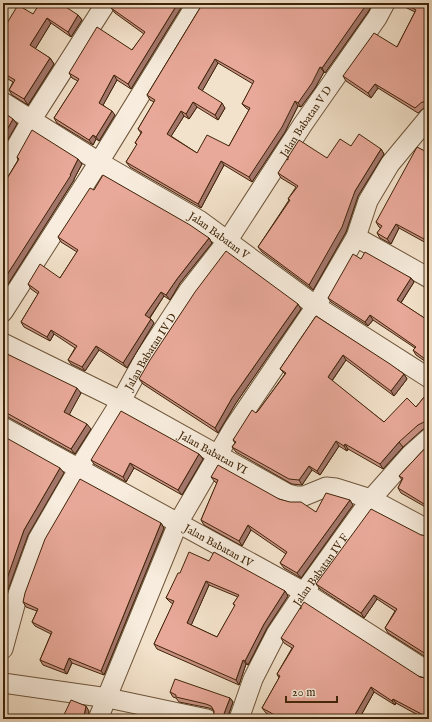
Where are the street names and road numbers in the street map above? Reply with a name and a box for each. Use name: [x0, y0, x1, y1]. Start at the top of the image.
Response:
street label: Jalan Babatan V D: [276, 83, 335, 162]
street label: Jalan Babatan V: [184, 208, 252, 263]
street label: Jalan Babatan IV D: [121, 311, 180, 395]
street label: Jalan Babatan VI: [174, 428, 250, 478]
street label: Jalan Babatan IV: [180, 521, 256, 571]
street label: Jalan Babatan IV F: [289, 531, 352, 611]

